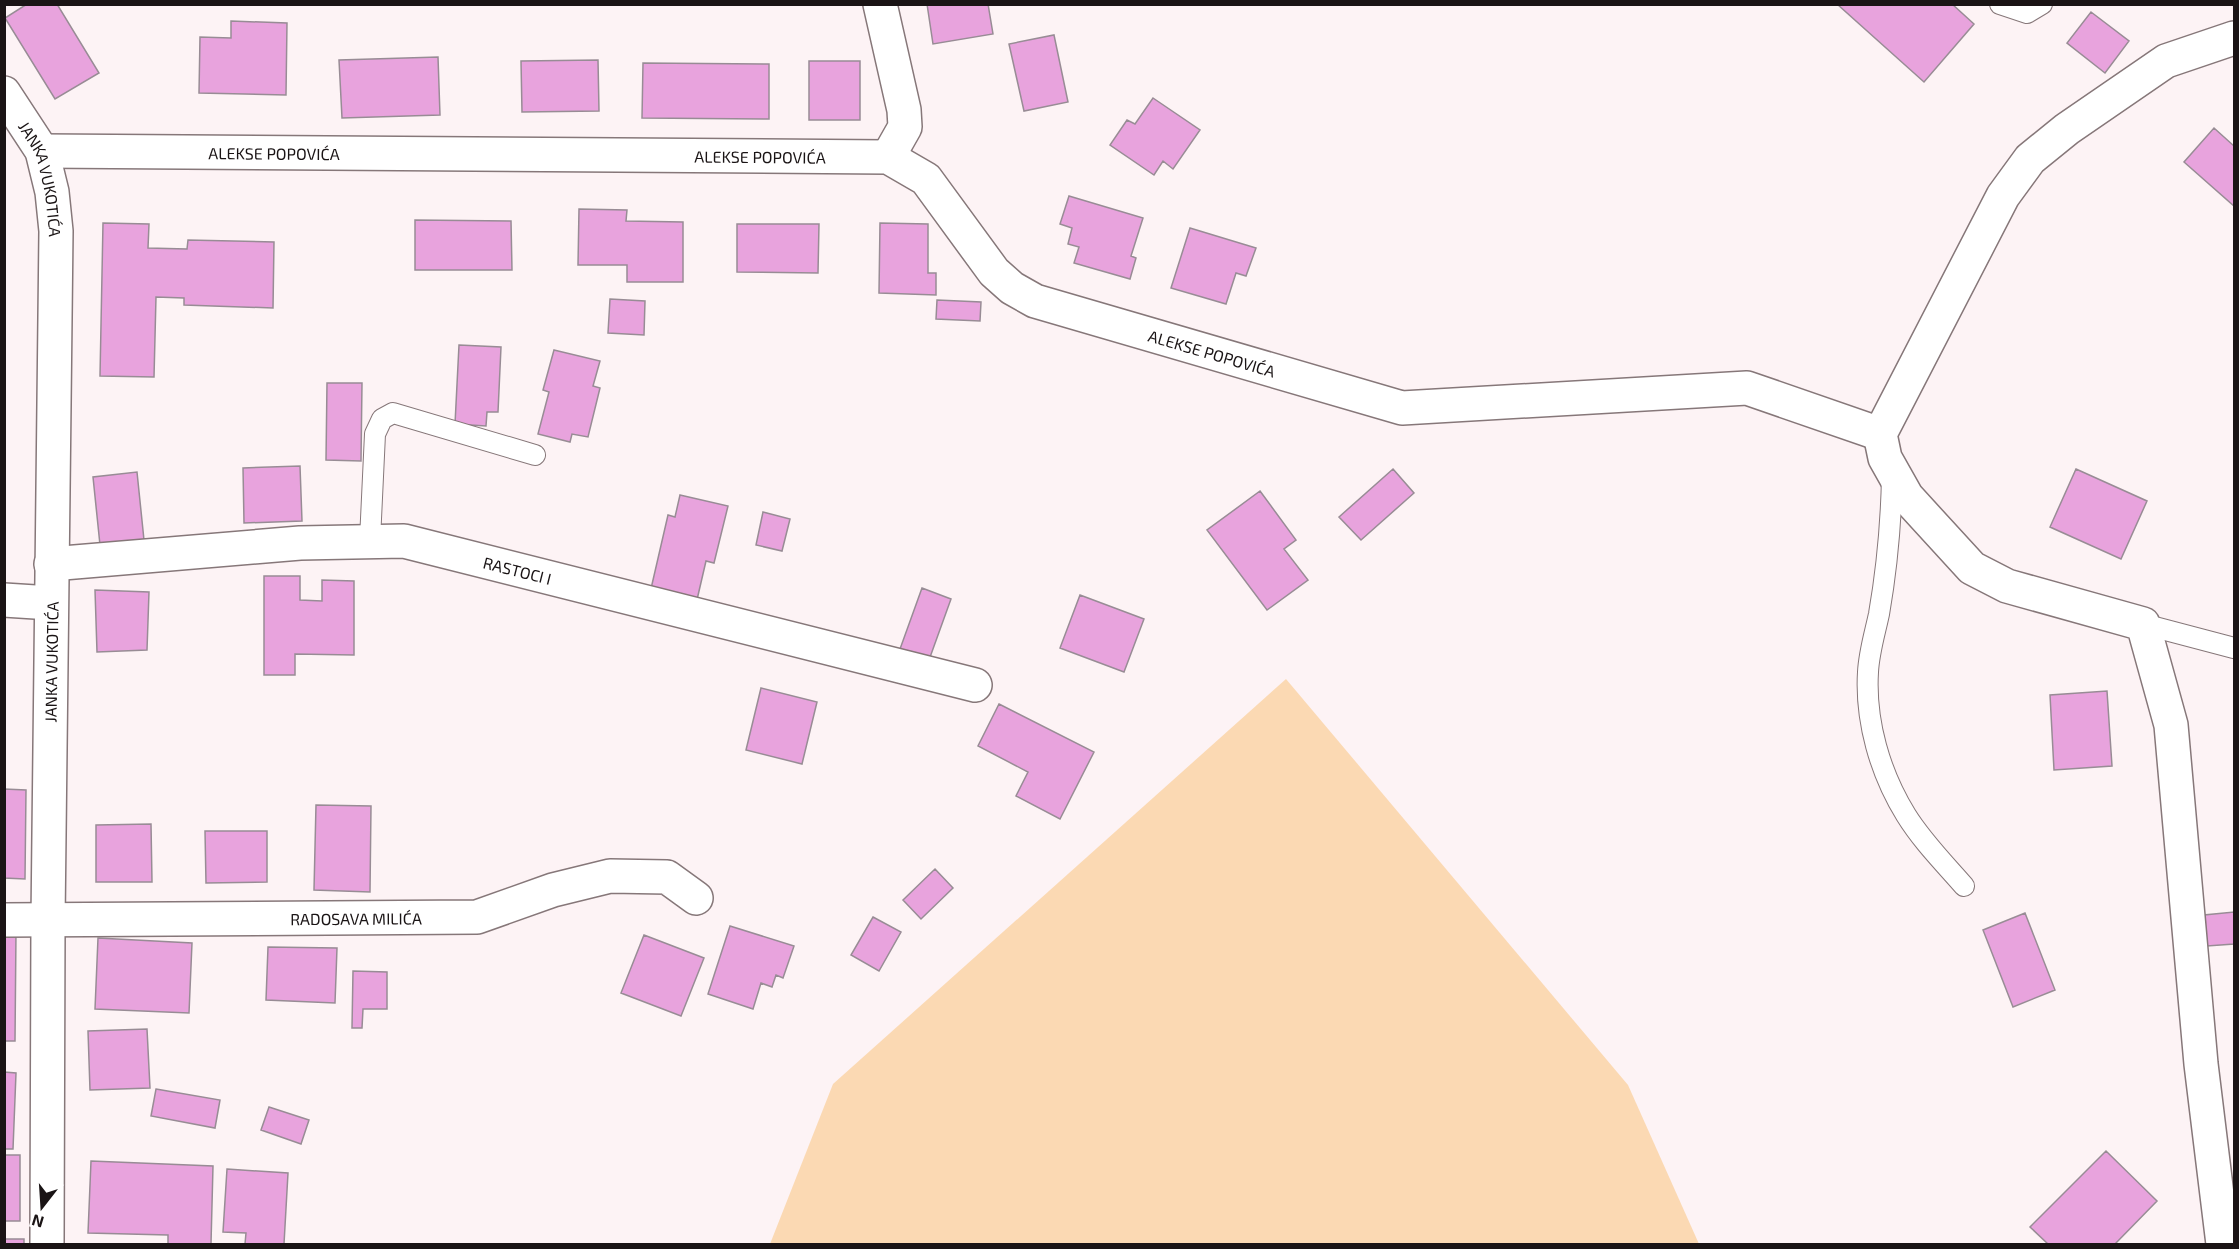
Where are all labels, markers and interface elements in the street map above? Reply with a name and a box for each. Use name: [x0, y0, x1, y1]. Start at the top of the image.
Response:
street label: JANKA VUKOTIĆA: [15, 117, 66, 237]
street label: ALEKSE POPOVIĆA: [208, 143, 340, 163]
street label: ALEKSE POPOVIĆA: [694, 146, 826, 166]
street label: ALEKSE POPOVIĆA: [1146, 325, 1278, 380]
street label: RASTOCI I: [481, 552, 554, 587]
street label: JANKA VUKOTIĆA: [40, 601, 62, 723]
street label: RADOSAVA MILIĆA: [290, 908, 422, 928]
north arrow: [12, 1177, 72, 1237]
text: N: [29, 1211, 46, 1233]

